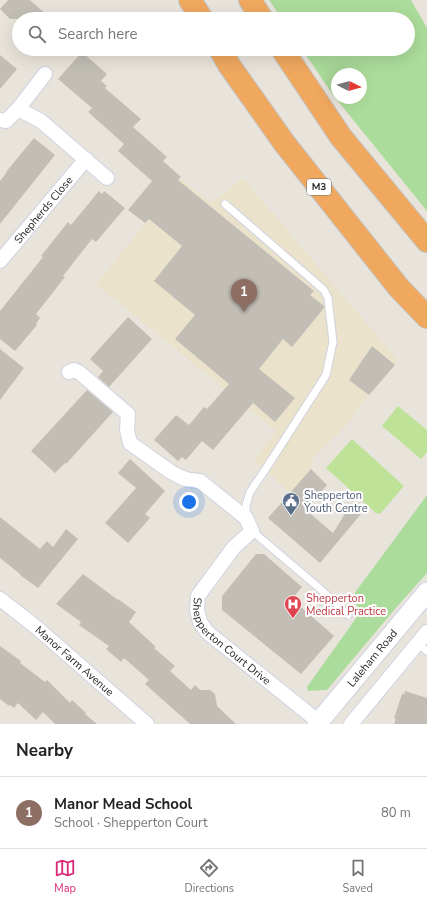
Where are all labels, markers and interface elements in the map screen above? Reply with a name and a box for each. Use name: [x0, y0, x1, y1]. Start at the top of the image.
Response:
search box: [12, 12, 415, 56]
icon: search: [26, 23, 48, 45]
text: Search here: [58, 24, 138, 44]
north arrow: [331, 68, 367, 104]
street label: Shepherds Close: [10, 173, 76, 247]
road number: M3: [307, 179, 331, 195]
pin: 1: [231, 279, 257, 312]
place label: Shepperton Youth Centre: [303, 488, 368, 516]
public building icon: Shepperton Youth Centre: [281, 491, 301, 516]
your location: [179, 492, 199, 512]
place label: Shepperton Medical Practice: [306, 591, 386, 619]
hospital icon: Shepperton Medical Practice: [283, 594, 303, 619]
street label: Shepperton Court Drive: [189, 597, 274, 688]
street label: Manor Farm Avenue: [32, 622, 117, 699]
street label: Laleham Road: [344, 626, 400, 690]
text: Nearby: [16, 739, 73, 762]
text: Manor Mead School: [54, 794, 192, 814]
text: 1: [25, 804, 33, 822]
text: 80 m: [381, 804, 411, 822]
text: School · Shepperton Court: [54, 814, 208, 832]
tab: Map: [54, 857, 76, 896]
tab: Directions: [184, 857, 234, 896]
tab: Saved: [342, 857, 373, 896]

